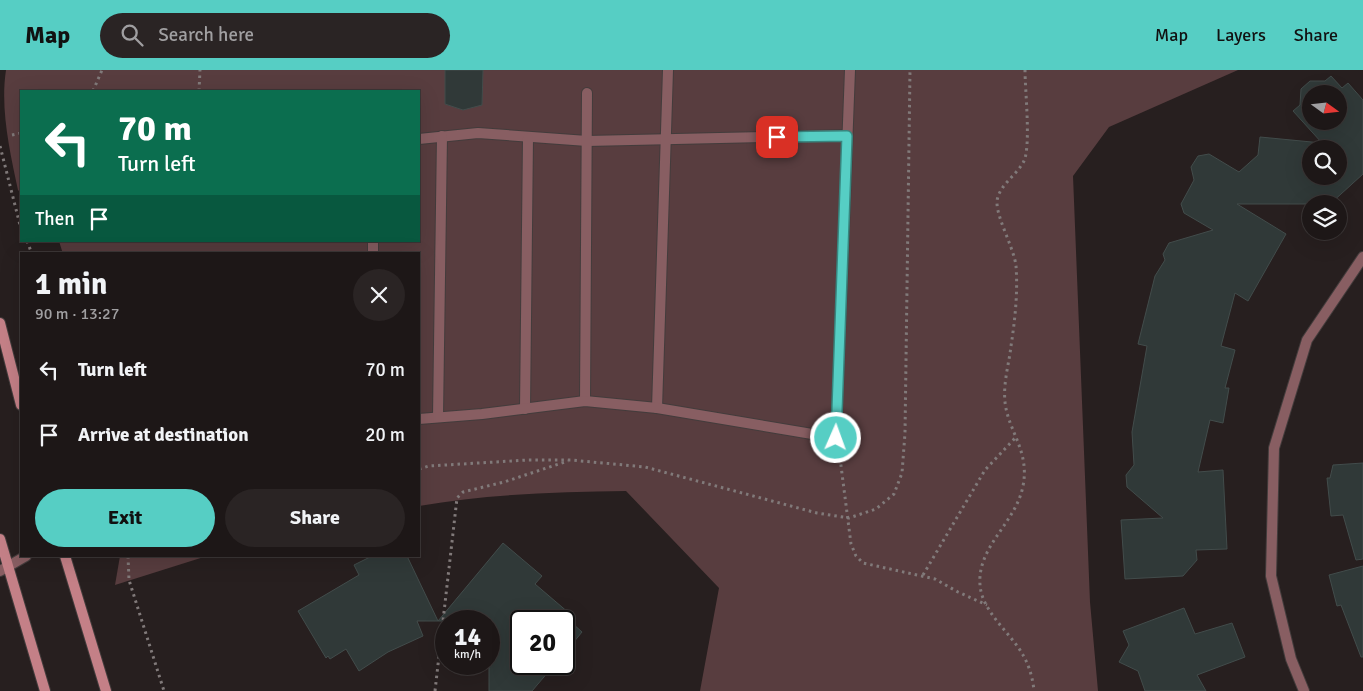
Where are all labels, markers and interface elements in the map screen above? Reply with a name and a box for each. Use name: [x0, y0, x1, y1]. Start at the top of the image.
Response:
search box: [100, 13, 450, 58]
text: Map: [25, 20, 70, 50]
icon: search: [118, 21, 146, 49]
text: Search here: [158, 23, 254, 47]
text: Map: [1155, 24, 1188, 46]
text: Layers: [1216, 24, 1266, 46]
text: Share: [1294, 24, 1338, 46]
north arrow: [1302, 85, 1348, 130]
map controls: [1302, 85, 1347, 240]
text: 70 m: [118, 107, 192, 150]
icon: left: [35, 110, 100, 175]
pin: [756, 116, 798, 158]
icon: arrive: [763, 123, 791, 151]
button: search: [1302, 140, 1347, 185]
text: Turn left: [118, 150, 196, 177]
button: layers: [1302, 195, 1347, 240]
icon: arrive: [85, 205, 113, 233]
text: Then: [35, 207, 75, 231]
text: 1 min: [35, 266, 107, 303]
button: close: [353, 269, 405, 321]
text: 90 m · 13:27: [35, 304, 119, 324]
icon: left: [35, 356, 63, 384]
text: Turn left: [78, 358, 147, 382]
text: 70 m: [365, 358, 405, 382]
position arrow: [809, 411, 861, 463]
icon: arrive: [35, 421, 63, 449]
text: Arrive at destination: [78, 423, 249, 447]
text: 20 m: [365, 423, 405, 447]
button: Exit: [35, 489, 215, 547]
button: Share: [225, 489, 405, 547]
speed limit sign: 20: [510, 610, 575, 675]
text: 14: [454, 621, 481, 652]
text: km/h: [454, 647, 481, 662]

